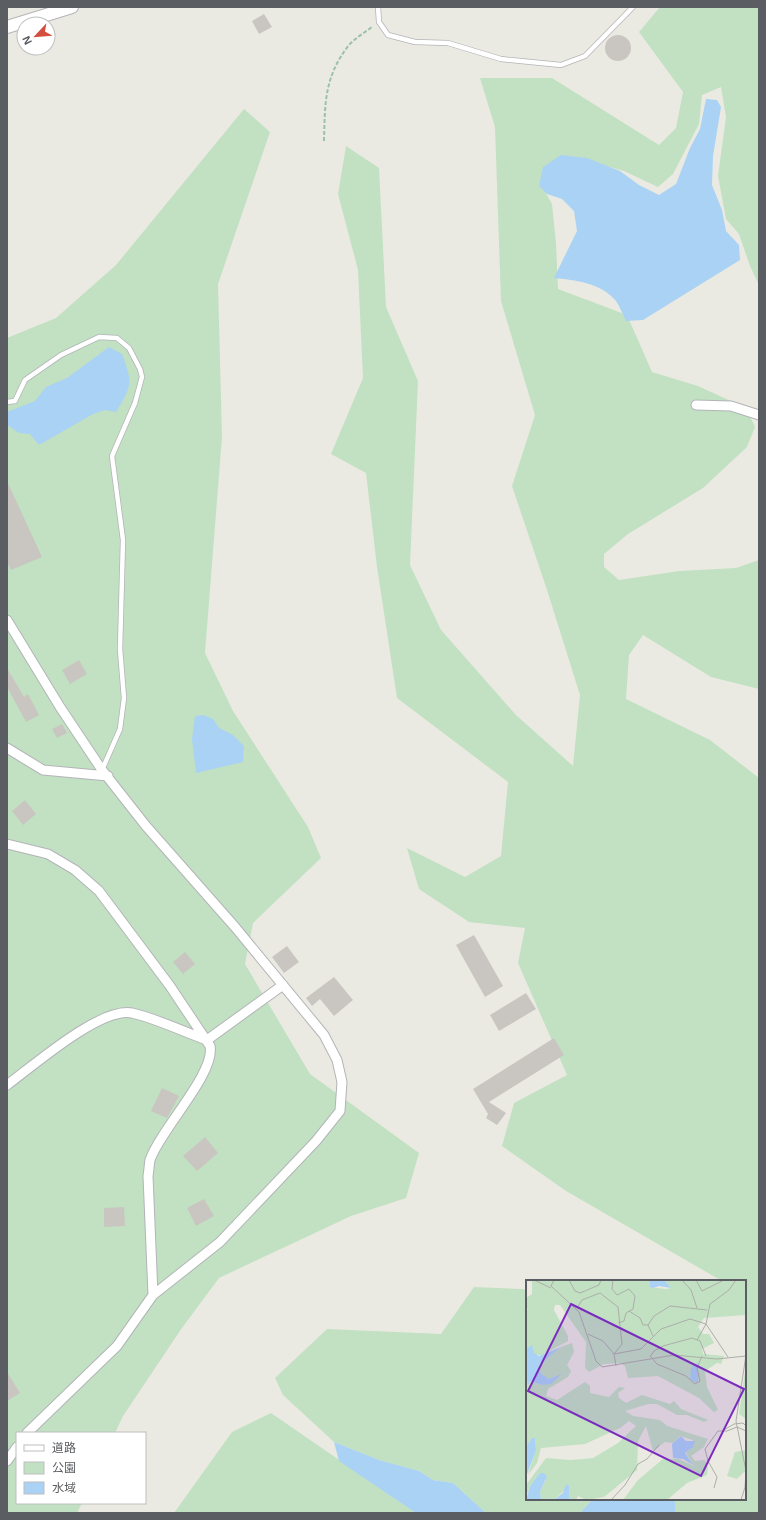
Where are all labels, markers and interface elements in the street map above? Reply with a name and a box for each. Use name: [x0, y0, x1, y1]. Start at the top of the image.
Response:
north arrow: [16, 16, 56, 56]
text: N: [20, 34, 34, 47]
inset map: [526, 1280, 746, 1500]
legend: [16, 1432, 146, 1504]
text: 道路: [52, 1441, 76, 1455]
text: 公園: [52, 1461, 76, 1475]
text: 水域: [52, 1481, 76, 1495]

